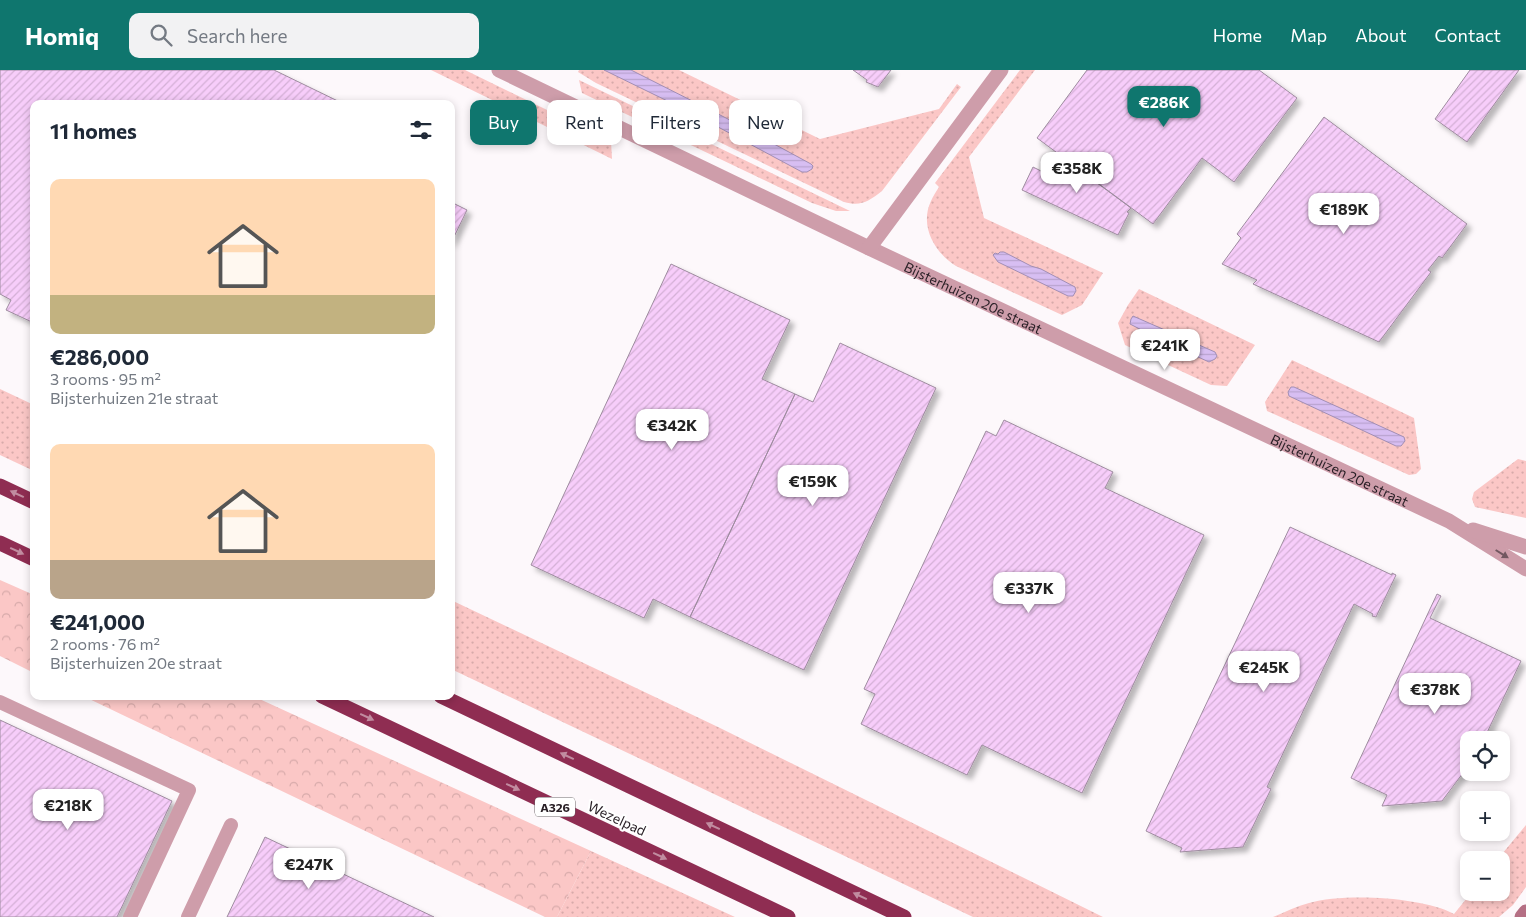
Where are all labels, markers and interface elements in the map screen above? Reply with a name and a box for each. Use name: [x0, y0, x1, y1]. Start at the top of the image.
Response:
search box: [129, 13, 479, 58]
text: Homiq: [25, 21, 99, 50]
icon: search: [147, 21, 175, 49]
text: Search here: [187, 24, 288, 47]
text: Home: [1213, 24, 1262, 46]
text: Map: [1290, 24, 1327, 46]
text: About: [1355, 24, 1407, 46]
text: Contact: [1435, 24, 1501, 46]
pin: €286K: [1129, 85, 1199, 128]
text: €286K: [1138, 92, 1190, 111]
chip: Buy: [470, 100, 537, 145]
chip: Rent: [547, 100, 622, 145]
chip: Filters: [632, 100, 719, 145]
chip: New: [729, 100, 802, 145]
icon: filters: [407, 116, 435, 144]
text: 11 homes: [50, 118, 137, 143]
pin: €358K: [1042, 152, 1112, 194]
text: €358K: [1052, 158, 1102, 177]
pin: €189K: [1309, 192, 1379, 235]
text: €189K: [1319, 199, 1369, 218]
icon: home: [198, 211, 288, 301]
street label: Bijsterhuizen 20e straat: [902, 257, 1045, 337]
pin: €241K: [1130, 328, 1200, 371]
text: €241K: [1141, 335, 1189, 354]
text: €286,000: [50, 344, 149, 369]
text: 3 rooms · 95 m²: [50, 369, 161, 388]
text: Bijsterhuizen 21e straat: [50, 388, 218, 407]
pin: €342K: [637, 408, 707, 451]
text: €342K: [647, 415, 697, 434]
street label: Bijsterhuizen 20e straat: [1268, 430, 1412, 510]
pin: €159K: [778, 464, 848, 507]
text: €159K: [789, 471, 837, 490]
icon: home: [198, 476, 288, 566]
one-way arrow: [10, 490, 24, 498]
one-way arrow: [10, 548, 24, 556]
one-way arrow: [1496, 550, 1509, 559]
pin: €337K: [994, 572, 1064, 614]
text: €337K: [1004, 578, 1054, 597]
text: €241,000: [50, 609, 145, 634]
text: 2 rooms · 76 m²: [50, 634, 160, 653]
pin: €245K: [1229, 650, 1299, 693]
text: Bijsterhuizen 20e straat: [50, 653, 222, 672]
text: €245K: [1239, 657, 1289, 676]
pin: €378K: [1400, 672, 1470, 715]
text: €378K: [1410, 679, 1460, 698]
one-way arrow: [359, 713, 374, 721]
map controls: [1460, 731, 1510, 901]
button: locate: [1460, 731, 1510, 781]
one-way arrow: [560, 752, 574, 760]
one-way arrow: [506, 783, 520, 791]
pin: €218K: [33, 788, 103, 831]
button: +: [1460, 791, 1510, 841]
text: €218K: [44, 795, 92, 814]
street label: Wezelpad: [585, 797, 649, 839]
road number: A326: [535, 798, 575, 816]
one-way arrow: [706, 822, 721, 830]
pin: €247K: [274, 848, 344, 890]
button: −: [1460, 851, 1510, 901]
one-way arrow: [653, 853, 667, 861]
text: €247K: [284, 854, 334, 873]
one-way arrow: [853, 892, 867, 900]

